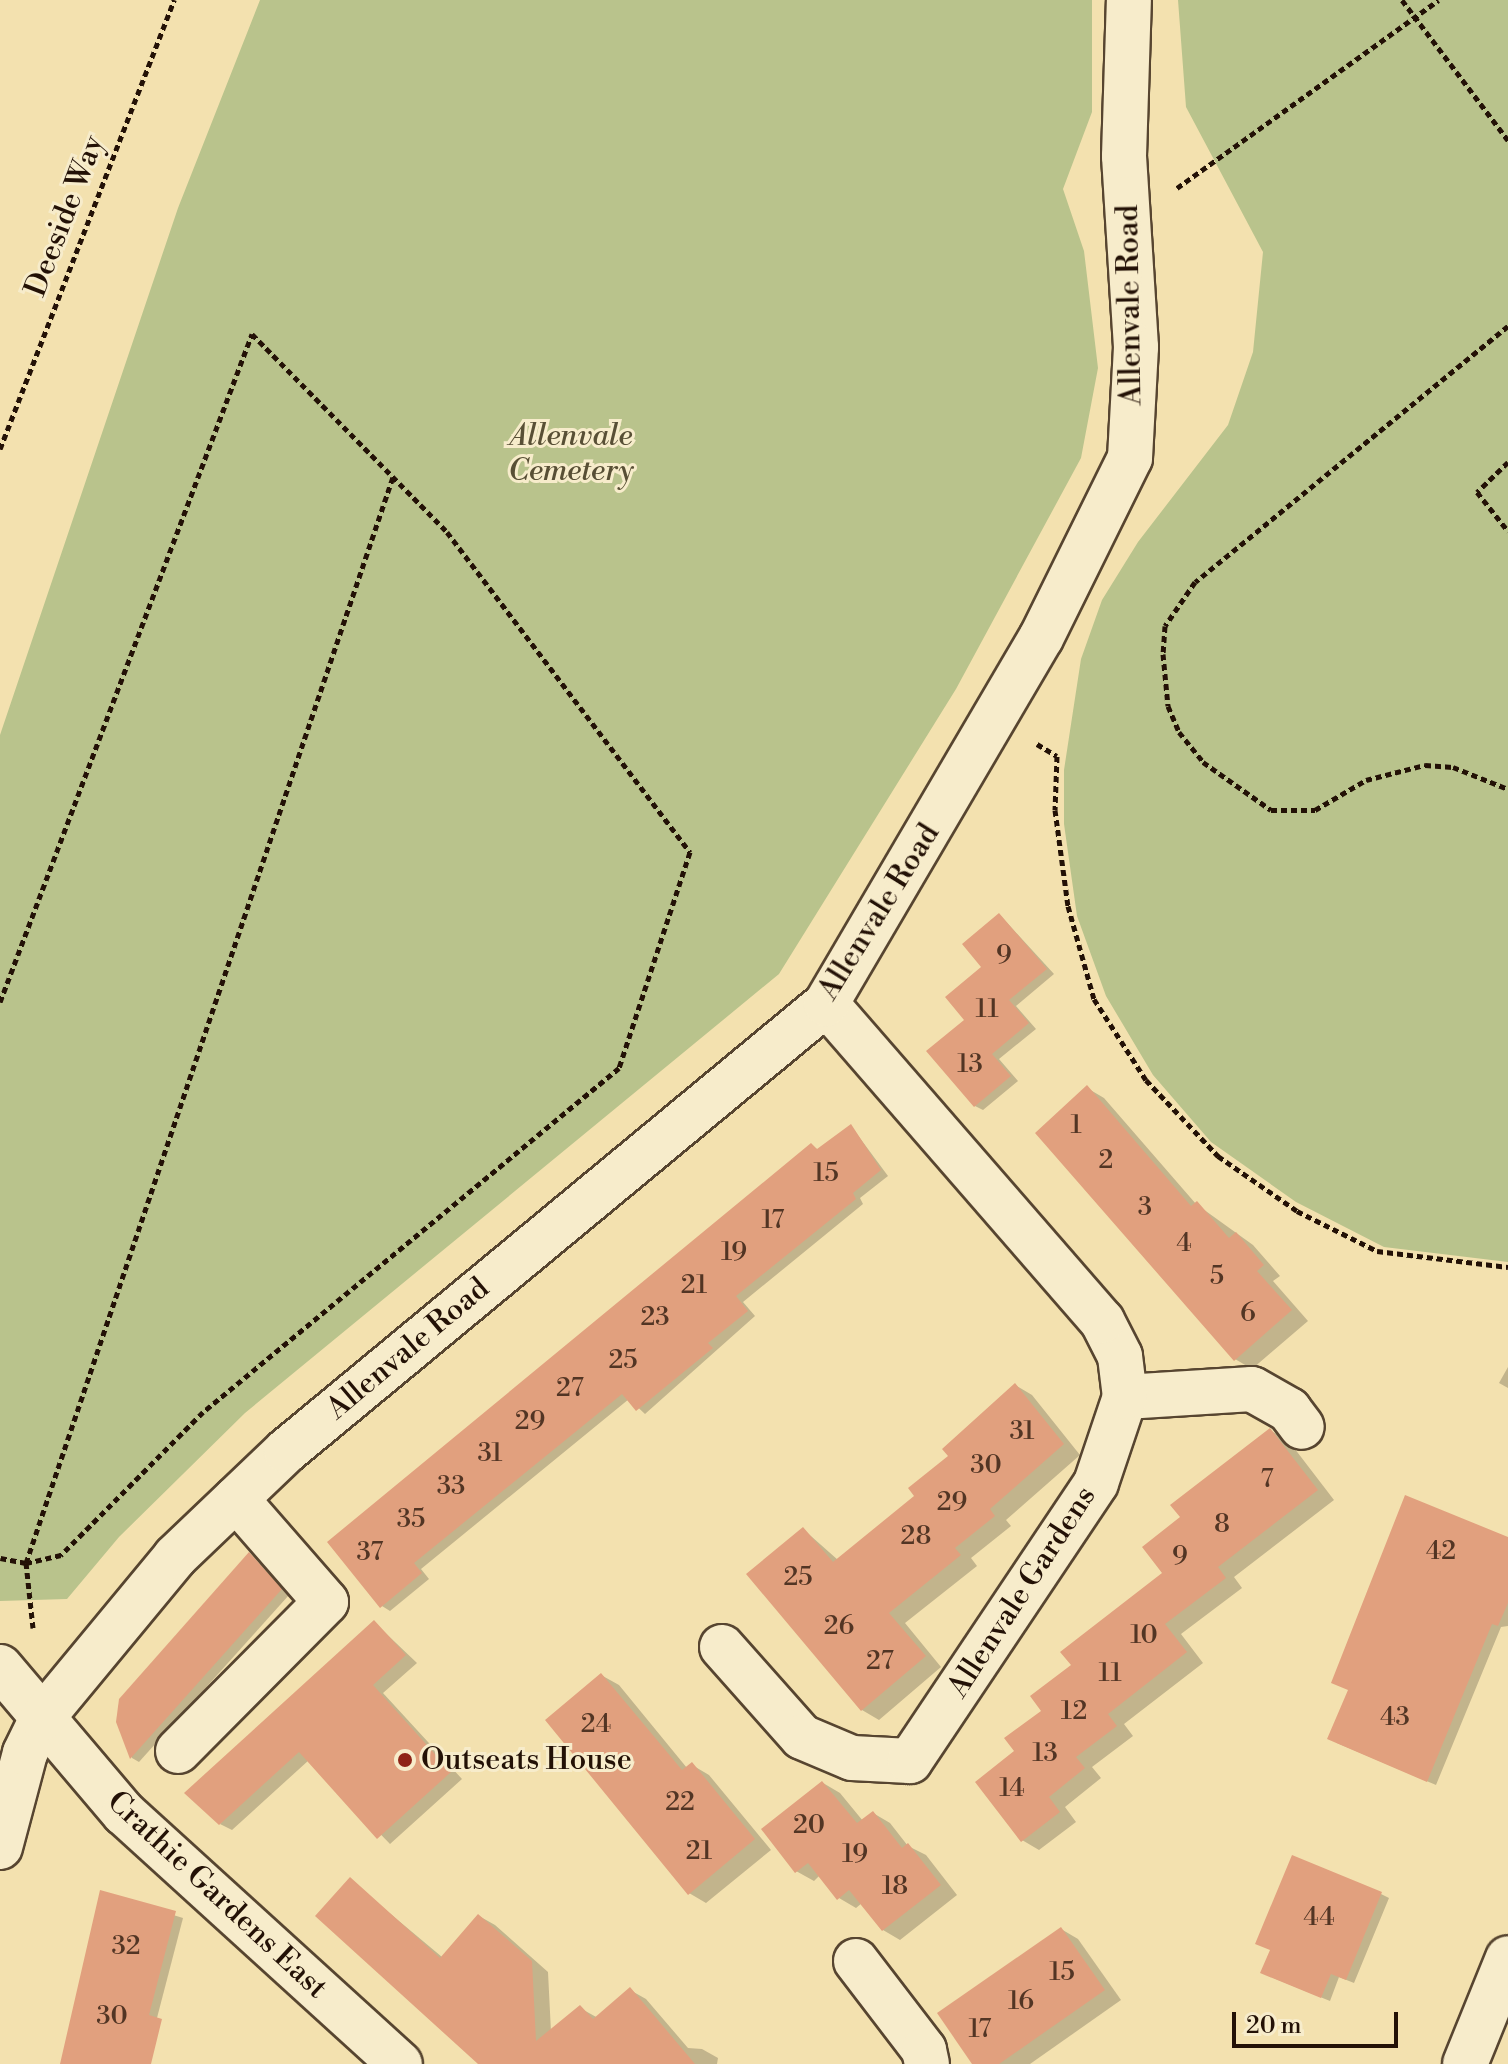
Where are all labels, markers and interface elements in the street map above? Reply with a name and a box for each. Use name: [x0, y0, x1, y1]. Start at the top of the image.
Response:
street label: Deeside Way: [18, 130, 112, 302]
street label: Allenvale Road: [1110, 204, 1150, 406]
park label: Allenvale Cemetery: [508, 418, 634, 488]
street label: Allenvale Road: [811, 817, 947, 1007]
house number: 9: [996, 940, 1012, 972]
house number: 11: [975, 994, 999, 1026]
house number: 13: [957, 1049, 983, 1081]
house number: 1: [1070, 1110, 1082, 1142]
house number: 2: [1099, 1145, 1113, 1177]
house number: 15: [813, 1158, 839, 1190]
house number: 3: [1138, 1192, 1152, 1224]
house number: 17: [762, 1205, 784, 1237]
house number: 4: [1176, 1228, 1192, 1260]
house number: 19: [721, 1237, 747, 1269]
house number: 5: [1210, 1261, 1224, 1293]
house number: 21: [681, 1270, 707, 1302]
street label: Allenvale Road: [319, 1271, 497, 1427]
house number: 6: [1240, 1298, 1256, 1330]
house number: 23: [640, 1302, 670, 1334]
house number: 25: [608, 1345, 638, 1377]
house number: 27: [556, 1373, 584, 1405]
house number: 29: [515, 1406, 545, 1438]
house number: 31: [1010, 1416, 1034, 1448]
house number: 31: [478, 1438, 502, 1470]
house number: 30: [970, 1450, 1002, 1482]
house number: 7: [1260, 1464, 1274, 1496]
house number: 33: [437, 1471, 465, 1503]
street label: Allenvale Gardens: [940, 1480, 1104, 1704]
house number: 29: [937, 1487, 967, 1519]
house number: 35: [397, 1504, 425, 1536]
house number: 8: [1214, 1509, 1230, 1541]
house number: 28: [901, 1521, 931, 1553]
house number: 42: [1426, 1536, 1456, 1568]
house number: 37: [357, 1537, 383, 1569]
house number: 9: [1172, 1541, 1188, 1573]
house number: 25: [783, 1562, 813, 1594]
house number: 26: [824, 1611, 854, 1643]
house number: 10: [1130, 1620, 1158, 1652]
house number: 27: [866, 1646, 894, 1678]
house number: 11: [1098, 1658, 1122, 1690]
house number: 12: [1061, 1696, 1087, 1728]
house number: 43: [1380, 1702, 1410, 1734]
house number: 24: [581, 1709, 611, 1741]
house number: 13: [1032, 1738, 1058, 1770]
place label: Outseats House: [421, 1742, 632, 1778]
marker: Outseats House: [396, 1751, 414, 1769]
house number: 14: [999, 1773, 1025, 1805]
street label: Crathie Gardens East: [99, 1784, 335, 2006]
house number: 22: [665, 1787, 695, 1819]
house number: 20: [793, 1810, 825, 1842]
house number: 21: [686, 1836, 712, 1868]
house number: 19: [842, 1839, 868, 1871]
house number: 18: [882, 1871, 908, 1903]
house number: 44: [1303, 1902, 1335, 1934]
house number: 32: [111, 1931, 141, 1963]
house number: 15: [1049, 1957, 1075, 1989]
house number: 16: [1008, 1986, 1034, 2018]
scale bar: [1236, 1996, 1402, 2046]
house number: 30: [96, 2001, 128, 2033]
text: 20 m: [1246, 2011, 1302, 2041]
house number: 17: [969, 2014, 991, 2046]

